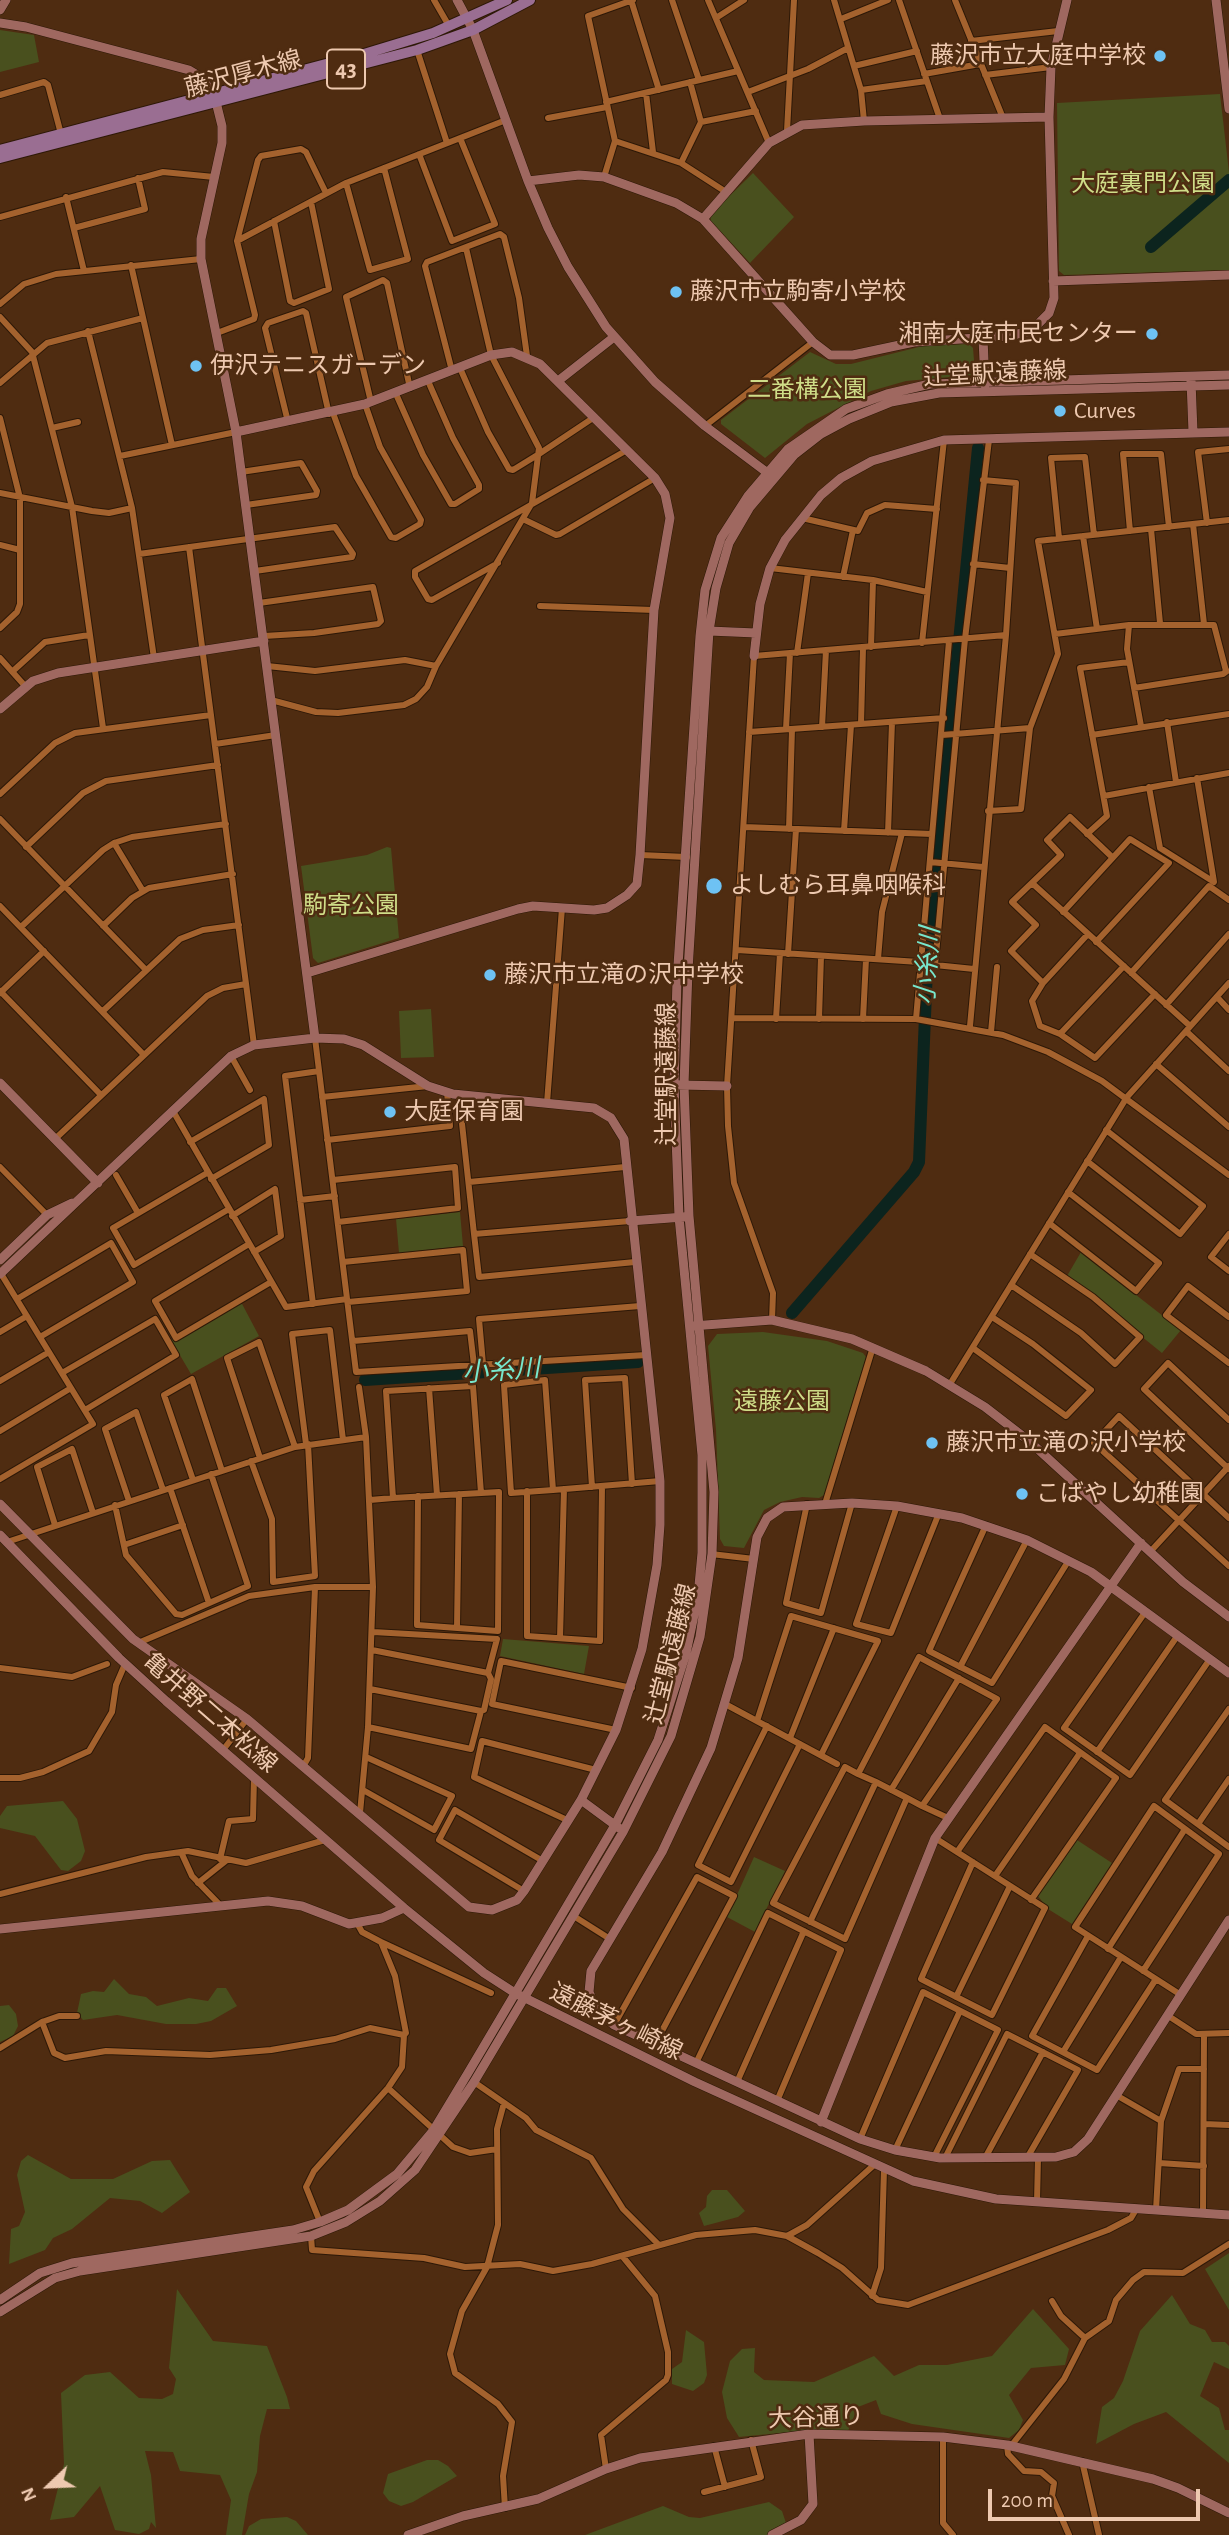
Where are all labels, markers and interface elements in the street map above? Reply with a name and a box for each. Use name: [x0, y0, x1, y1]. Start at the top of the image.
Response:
place label: 藤沢市立大庭中学校: [930, 42, 1146, 70]
street label: 藤沢厚木線: [181, 45, 305, 103]
marker: 藤沢市立大庭中学校: [1152, 48, 1168, 64]
road number: 43: [327, 50, 365, 88]
park label: 大庭裏門公園: [1071, 170, 1215, 198]
place label: 藤沢市立駒寄小学校: [690, 278, 906, 306]
marker: 藤沢市立駒寄小学校: [668, 284, 684, 300]
place label: 湘南大庭市民センター: [898, 320, 1138, 348]
marker: 湘南大庭市民センター: [1144, 326, 1160, 342]
place label: 伊沢テニスガーデン: [210, 352, 426, 380]
street label: 辻堂駅遠藤線: [922, 356, 1068, 392]
marker: 伊沢テニスガーデン: [188, 358, 204, 374]
park label: 二番構公園: [747, 376, 867, 404]
place label: Curves: [1074, 397, 1136, 425]
marker: Curves: [1052, 403, 1068, 419]
place label: よしむら耳鼻咽喉科: [730, 872, 946, 900]
marker: よしむら耳鼻咽喉科: [704, 876, 724, 896]
park label: 駒寄公園: [303, 892, 399, 920]
water label: 小糸川: [910, 926, 946, 1006]
place label: 藤沢市立滝の沢中学校: [504, 961, 744, 989]
marker: 藤沢市立滝の沢中学校: [482, 967, 498, 983]
street label: 辻堂駅遠藤線: [653, 1002, 681, 1146]
place label: 大庭保育園: [404, 1098, 524, 1126]
marker: 大庭保育園: [382, 1104, 398, 1120]
water label: 小糸川: [461, 1353, 541, 1389]
park label: 遠藤公園: [734, 1388, 830, 1416]
place label: 藤沢市立滝の沢小学校: [946, 1429, 1186, 1457]
marker: 藤沢市立滝の沢小学校: [924, 1435, 940, 1451]
place label: こばやし幼稚園: [1036, 1480, 1204, 1508]
marker: こばやし幼稚園: [1014, 1486, 1030, 1502]
street label: 辻堂駅遠藤線: [640, 1581, 702, 1727]
street label: 亀井野二本松線: [137, 1647, 283, 1779]
street label: 遠藤茅ヶ崎線: [545, 1977, 687, 2067]
street label: 大谷通り: [768, 2402, 864, 2434]
north arrow: [14, 2451, 84, 2521]
scale bar: [991, 2476, 1203, 2520]
text: N: [18, 2485, 41, 2504]
text: 200 m: [1001, 2490, 1053, 2511]

